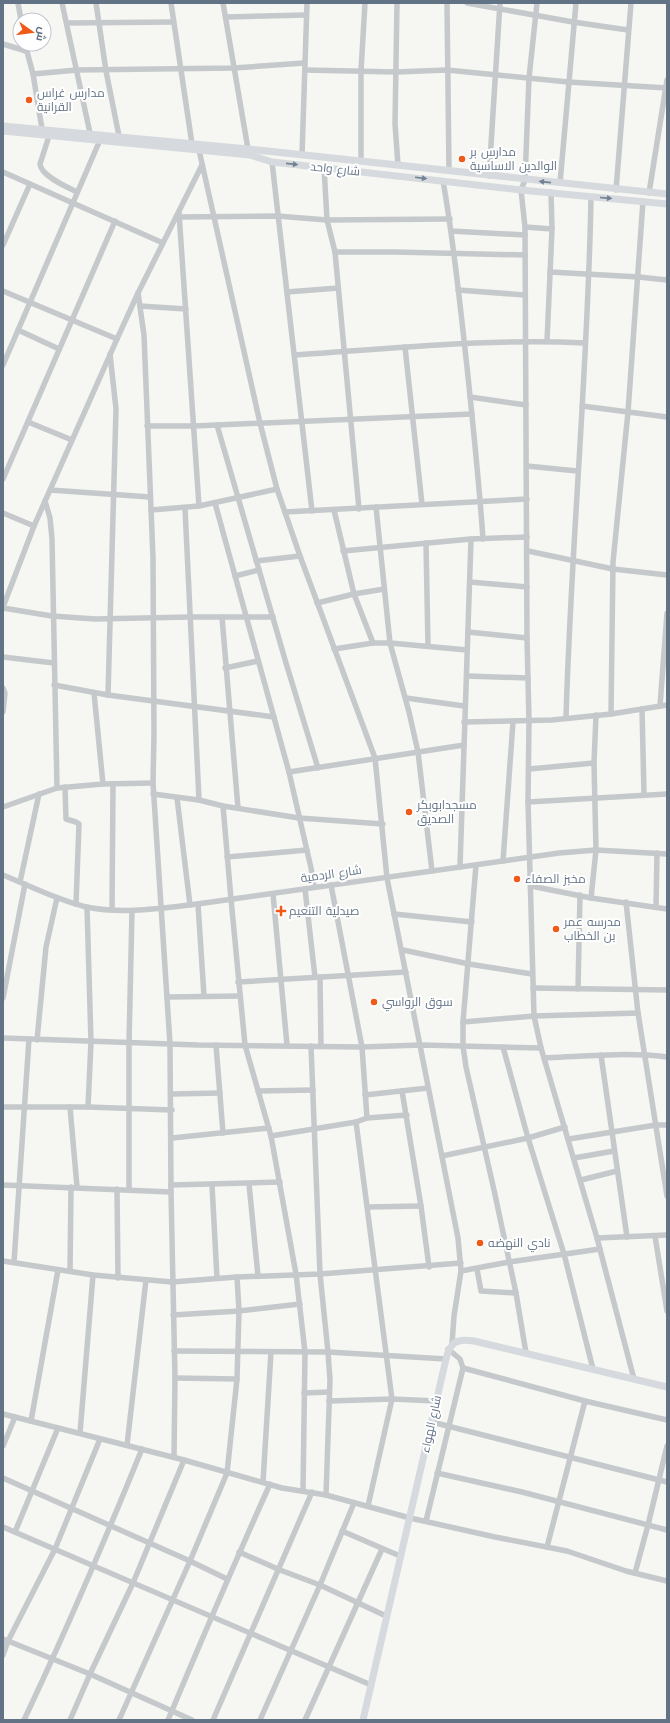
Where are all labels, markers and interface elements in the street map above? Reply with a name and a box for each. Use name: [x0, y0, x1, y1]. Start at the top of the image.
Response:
north arrow: [12, 12, 52, 52]
text: ش: [33, 26, 49, 43]
place label: مدارس غراس القرانية: [37, 86, 105, 114]
marker: مدارس غراس القرانية: [24, 95, 34, 105]
place label: مدارس بر الوالدين الاساسية: [469, 145, 557, 173]
marker: مدارس بر الوالدين الاساسية: [457, 154, 467, 164]
street label: شارع واحد: [309, 159, 361, 180]
one-way arrow: [286, 161, 298, 167]
one-way arrow: [415, 175, 427, 182]
one-way arrow: [539, 178, 551, 185]
one-way arrow: [600, 195, 612, 201]
place label: مسجدابوبكر الصديق: [416, 798, 477, 826]
marker: مسجدابوبكر الصديق: [404, 807, 414, 817]
street label: شارع الردمية: [300, 863, 363, 886]
place label: مخبز الصفاء: [525, 872, 586, 886]
marker: مخبز الصفاء: [512, 874, 522, 884]
place label: صيدلية التنعيم: [289, 904, 359, 919]
marker: صيدلية التنعيم: [276, 906, 286, 916]
place label: مدرسه عمر بن الخطاب: [563, 915, 621, 943]
marker: مدرسه عمر بن الخطاب: [551, 924, 561, 934]
place label: سوق الرواسي: [382, 995, 453, 1012]
marker: سوق الرواسي: [369, 997, 379, 1007]
place label: نادي النهضه: [488, 1236, 551, 1253]
marker: نادي النهضه: [475, 1238, 485, 1248]
street label: شارع الهواء: [418, 1394, 445, 1454]

